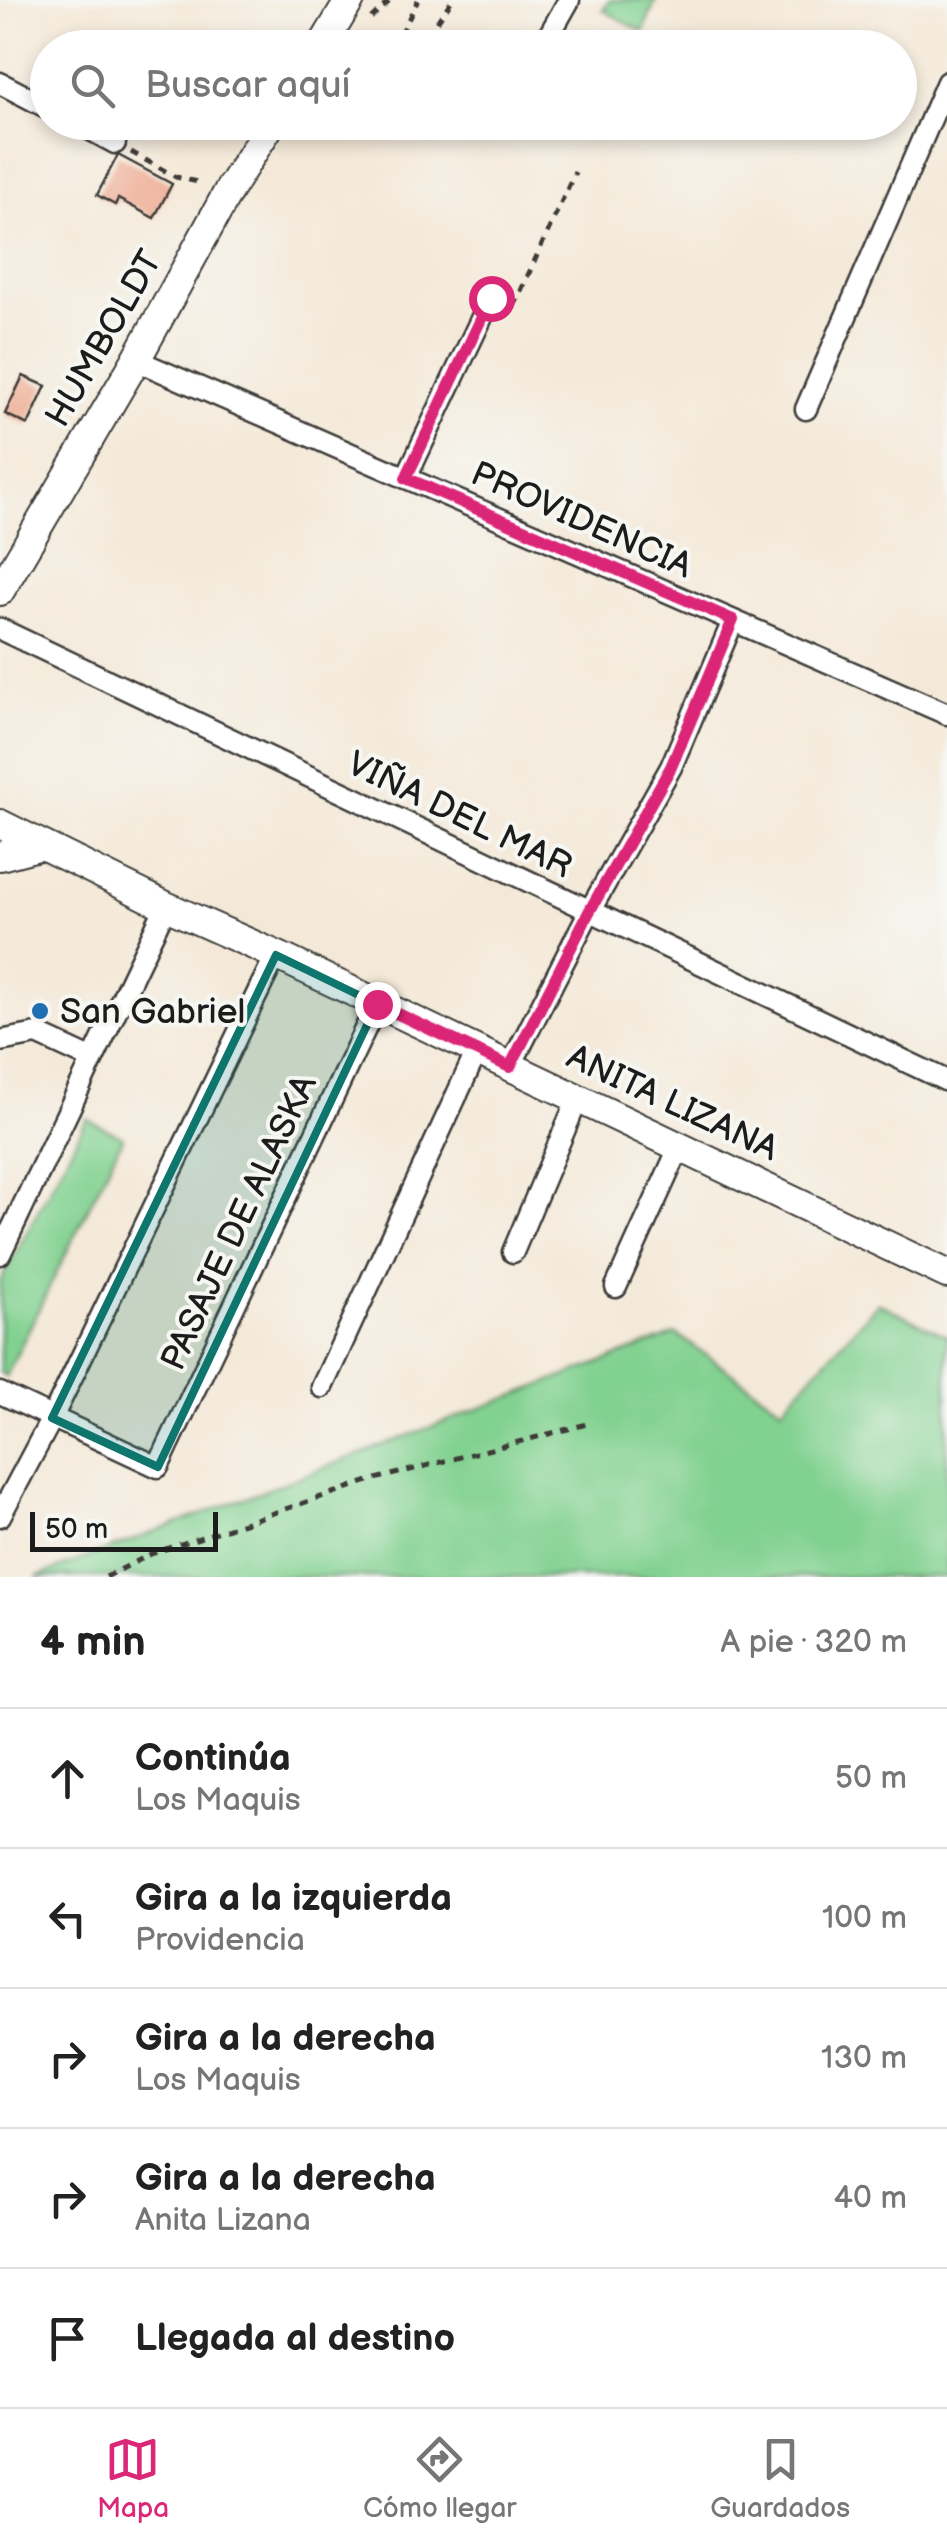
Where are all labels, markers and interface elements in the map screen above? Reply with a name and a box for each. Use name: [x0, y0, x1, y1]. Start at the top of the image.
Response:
search box: [30, 30, 917, 140]
icon: search: [65, 58, 120, 113]
text: Buscar aquí: [145, 63, 351, 108]
street label: HUMBOLDT: [36, 243, 172, 435]
route start: [469, 276, 515, 322]
street label: PROVIDENCIA: [464, 452, 699, 589]
street label: VIÑA DEL MAR: [340, 742, 579, 888]
route end: [355, 982, 401, 1028]
place label: San Gabriel: [60, 991, 245, 1034]
marker: San Gabriel: [29, 1000, 51, 1022]
street label: ANITA LIZANA: [560, 1036, 785, 1171]
street label: PASAJE DE ALASKA: [152, 1067, 327, 1377]
scale bar: [30, 1507, 218, 1552]
text: 50 m: [45, 1513, 108, 1546]
text: 4 min: [40, 1617, 146, 1668]
text: A pie · 320 m: [720, 1623, 907, 1662]
text: Continúa: [135, 1736, 291, 1781]
icon: ahead: [40, 1751, 95, 1806]
text: 50 m: [835, 1759, 907, 1798]
text: Los Maquis: [135, 1781, 301, 1820]
text: Gira a la izquierda: [135, 1876, 452, 1921]
icon: left: [40, 1891, 95, 1946]
text: 100 m: [822, 1899, 907, 1938]
text: Providencia: [135, 1921, 305, 1960]
text: Gira a la derecha: [135, 2016, 436, 2061]
icon: right: [40, 2031, 95, 2086]
text: 130 m: [821, 2039, 907, 2078]
text: Los Maquis: [135, 2061, 301, 2100]
text: Gira a la derecha: [135, 2156, 436, 2201]
icon: right: [40, 2171, 95, 2226]
text: 40 m: [834, 2179, 907, 2218]
text: Anita Lizana: [135, 2201, 311, 2240]
icon: arrive: [40, 2311, 95, 2366]
text: Llegada al destino: [135, 2316, 455, 2361]
tab: Mapa: [97, 2432, 169, 2525]
tab: Cómo llegar: [363, 2432, 516, 2525]
tab: Guardados: [710, 2432, 850, 2525]

